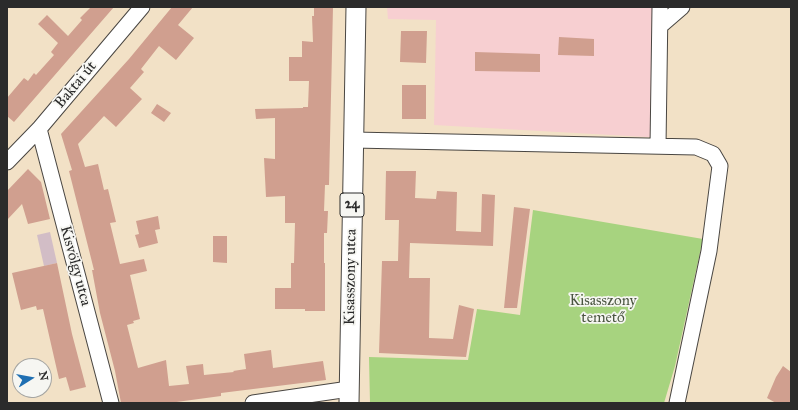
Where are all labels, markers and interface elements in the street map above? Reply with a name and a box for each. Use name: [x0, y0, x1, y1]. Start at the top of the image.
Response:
street label: Baktai út: [51, 58, 101, 112]
road number: 24: [340, 193, 364, 217]
street label: Kisvölgy utca: [56, 224, 94, 308]
street label: Kisasszony utca: [341, 229, 361, 325]
park label: Kisasszony temető: [569, 292, 637, 327]
north arrow: [12, 358, 52, 398]
text: N: [36, 370, 51, 382]

